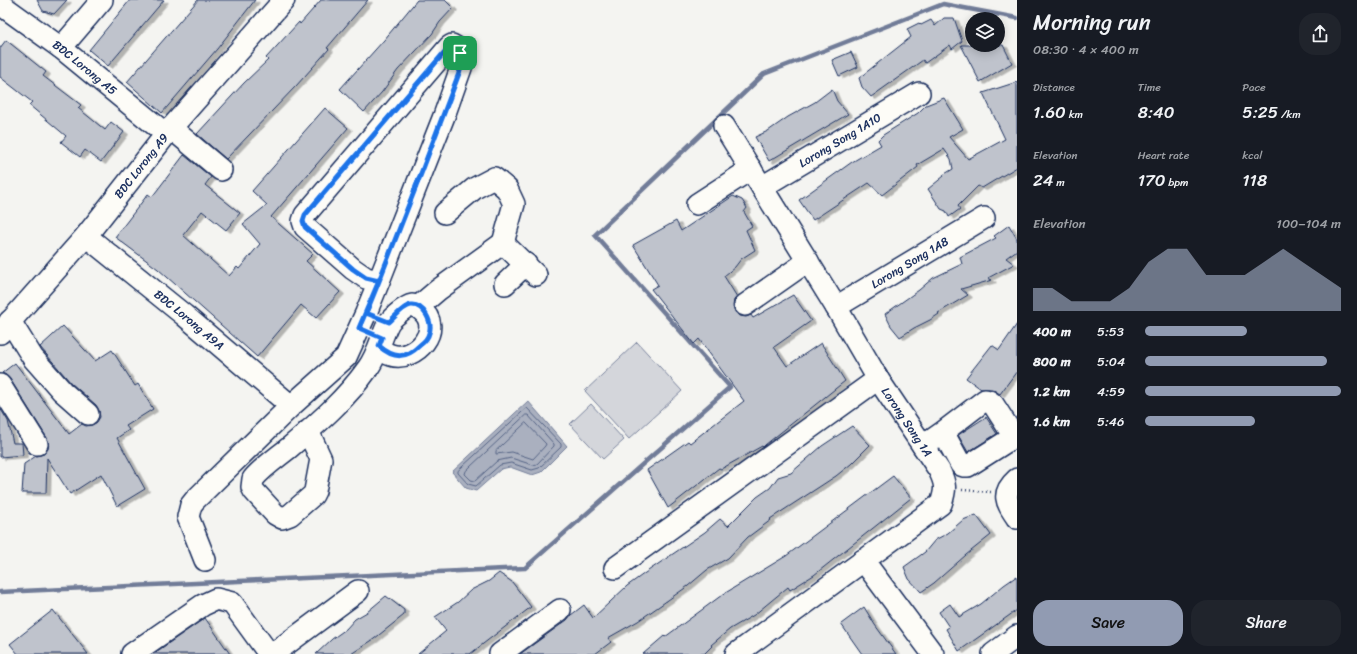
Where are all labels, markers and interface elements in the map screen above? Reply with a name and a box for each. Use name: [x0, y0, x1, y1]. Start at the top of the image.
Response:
text: Morning run: [1033, 3, 1151, 42]
map controls: [965, 12, 1005, 52]
button: layers: [965, 12, 1005, 52]
button: share: [1299, 13, 1341, 55]
street label: BDC Lorong A5: [48, 34, 122, 101]
pin: [443, 36, 477, 70]
text: 08:30 · 4 × 400 m: [1033, 38, 1139, 61]
icon: arrive: [449, 42, 471, 64]
text: Distance: [1033, 78, 1075, 97]
text: Time: [1138, 78, 1161, 97]
text: Pace: [1242, 78, 1266, 97]
text: 1.60: [1033, 97, 1066, 127]
text: 8:40: [1138, 97, 1174, 127]
text: 5:25: [1242, 97, 1278, 127]
text: km: [1066, 105, 1083, 124]
text: /km: [1278, 105, 1301, 124]
street label: Lorong Song 1A10: [794, 107, 886, 174]
street label: BDC Lorong A9: [108, 128, 174, 203]
text: Elevation: [1033, 146, 1078, 165]
text: Heart rate: [1138, 146, 1189, 165]
text: kcal: [1242, 146, 1262, 165]
text: 24: [1033, 165, 1053, 195]
text: 170: [1138, 165, 1165, 195]
text: 118: [1242, 165, 1267, 195]
text: m: [1053, 173, 1065, 192]
text: bpm: [1165, 173, 1189, 192]
text: Elevation: [1033, 212, 1086, 235]
text: 100–104 m: [1276, 212, 1341, 235]
street label: Lorong Song 1A8: [866, 231, 953, 295]
street label: BDC Lorong A9A: [149, 284, 230, 356]
text: 400 m: [1033, 320, 1071, 343]
text: 5:53: [1097, 320, 1124, 343]
text: 800 m: [1033, 350, 1071, 373]
text: 5:04: [1097, 350, 1125, 373]
text: 1.2 km: [1033, 380, 1070, 403]
text: 4:59: [1097, 380, 1125, 403]
street label: Lorong Song 1A: [875, 382, 938, 462]
text: 1.6 km: [1033, 410, 1070, 433]
text: 5:46: [1097, 410, 1124, 433]
button: Save: [1033, 600, 1183, 646]
button: Share: [1191, 600, 1341, 646]

